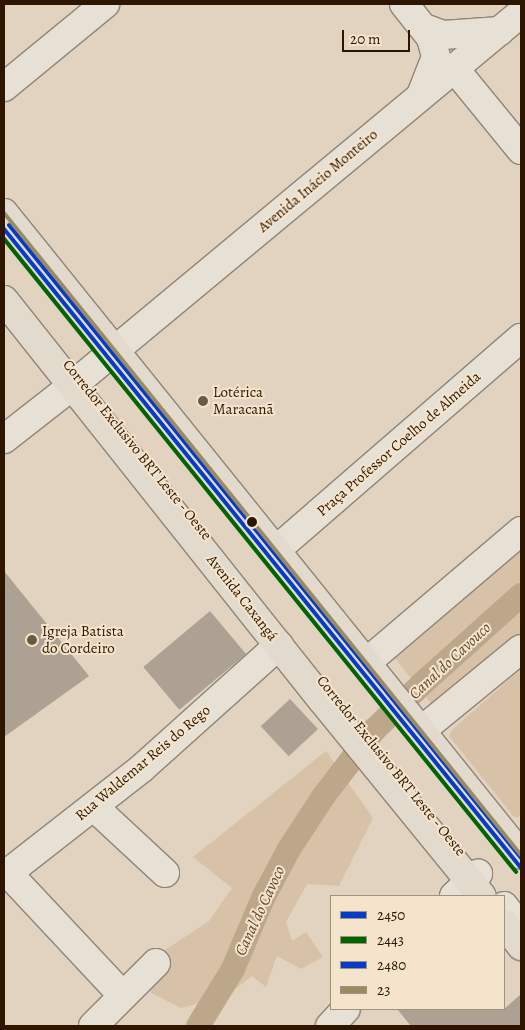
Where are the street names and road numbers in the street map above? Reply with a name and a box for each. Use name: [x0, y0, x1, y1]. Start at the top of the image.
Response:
street label: Avenida Inácio Monteiro: [255, 126, 381, 236]
street label: Corredor Exclusivo BRT Leste - Oeste: [58, 356, 216, 544]
street label: Praça Professor Coelho de Almeida: [313, 368, 485, 520]
street label: Avenida Caxangá: [203, 551, 281, 645]
street label: Corredor Exclusivo BRT Leste - Oeste: [312, 672, 470, 860]
street label: Rua Waldemar Reis do Rego: [72, 701, 214, 825]

